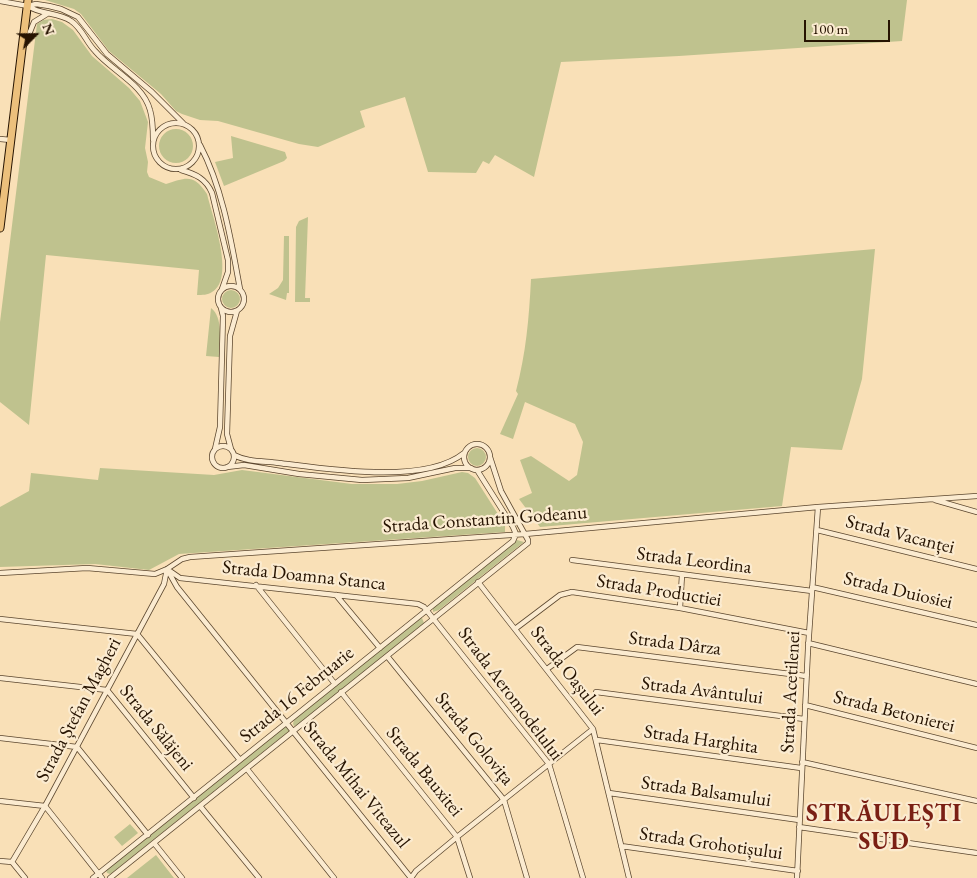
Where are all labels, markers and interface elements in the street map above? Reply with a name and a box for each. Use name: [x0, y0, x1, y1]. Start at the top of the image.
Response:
north arrow: [10, 10, 60, 60]
scale bar: [807, 10, 893, 42]
text: 100 m: [812, 19, 848, 38]
text: N: [38, 20, 59, 38]
street label: Strada Constantin Godeanu: [382, 501, 588, 539]
street label: Strada Vacanței: [843, 510, 957, 560]
street label: Strada Leordina: [635, 543, 753, 579]
street label: Strada Doamna Stanca: [221, 556, 387, 596]
street label: Strada Duiosiei: [841, 567, 955, 615]
street label: Strada Productiei: [595, 570, 723, 612]
street label: Strada Oașului: [525, 622, 609, 720]
street label: Strada Aeromodelului: [452, 623, 568, 765]
street label: Strada Dârza: [628, 627, 722, 661]
street label: Strada Acetilenei: [776, 630, 806, 754]
street label: Strada Ștefan Magheri: [31, 634, 127, 786]
street label: Strada 16 Februarie: [235, 642, 359, 748]
street label: Strada Avântului: [640, 672, 764, 710]
street label: Strada Sălăjeni: [114, 680, 198, 776]
street label: Strada Betonierei: [831, 686, 957, 738]
street label: Strada Golovița: [430, 688, 518, 790]
street label: Strada Mihai Viteazul: [298, 717, 414, 853]
street label: Strada Harghita: [642, 721, 760, 759]
street label: Strada Bauxitei: [381, 722, 467, 822]
street label: Strada Balsamului: [640, 772, 772, 812]
district label: STRĂULEȘTI SUD: [805, 800, 963, 856]
street label: Strada Grohotișului: [638, 823, 784, 865]

